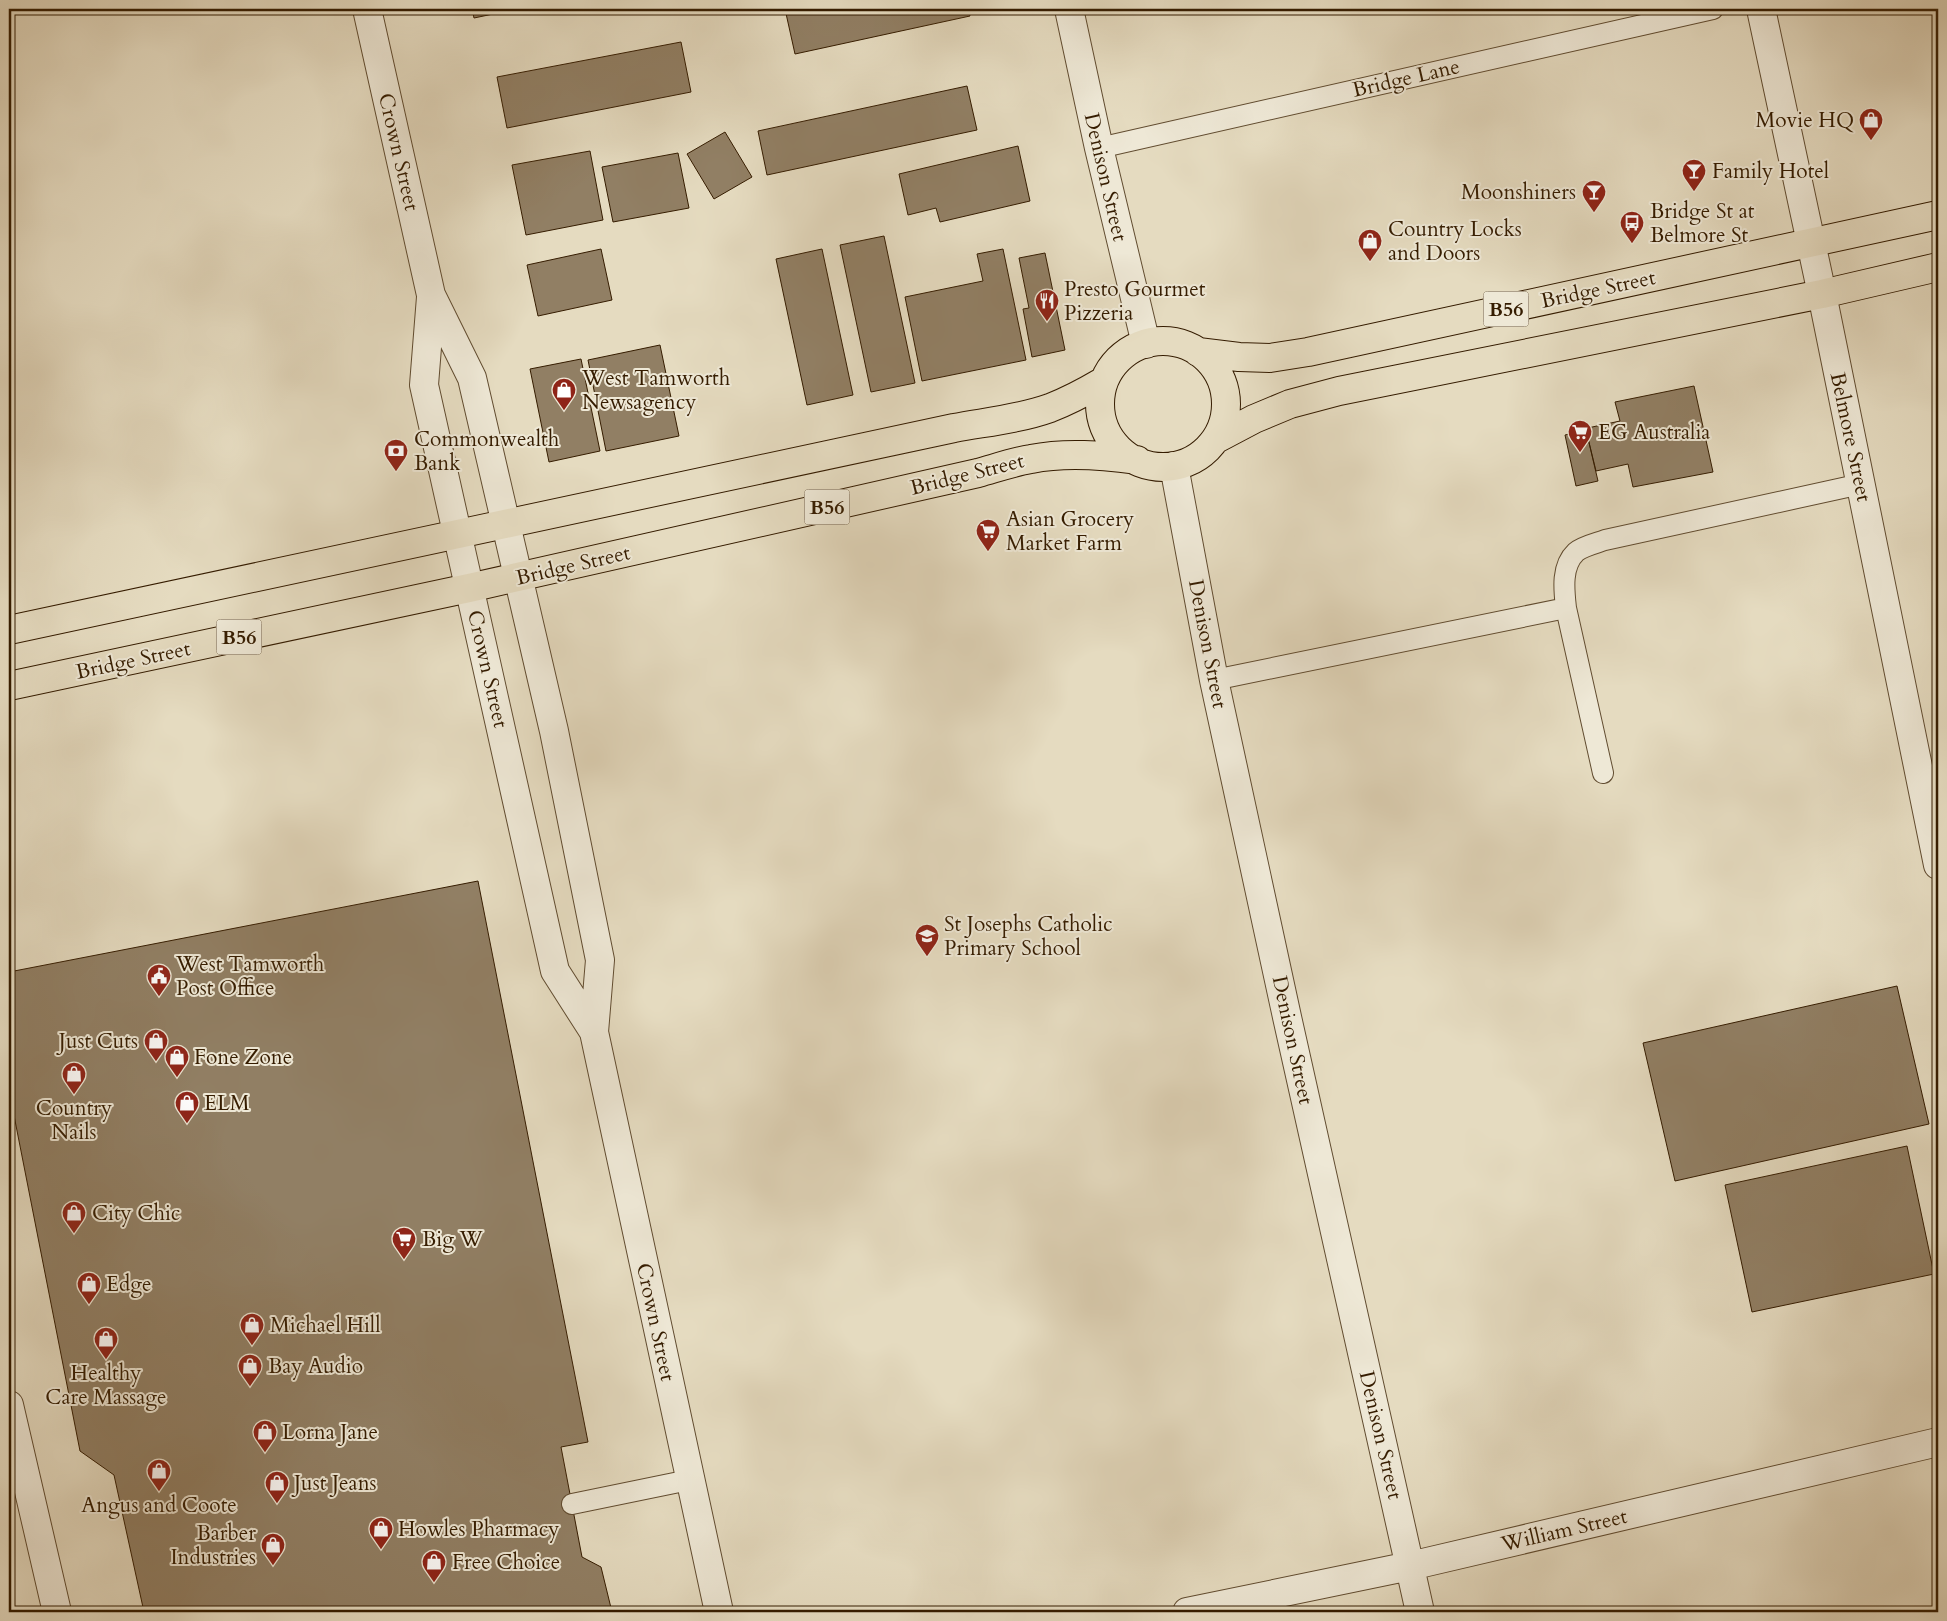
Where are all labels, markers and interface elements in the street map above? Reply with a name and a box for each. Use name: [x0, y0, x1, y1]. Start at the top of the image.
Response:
street label: Bridge Lane: [1350, 52, 1463, 105]
street label: Crown Street: [371, 90, 426, 214]
place label: Movie HQ: [1755, 106, 1854, 135]
shop icon: Movie HQ: [1858, 107, 1884, 141]
street label: Denison Street: [1077, 110, 1134, 245]
place label: Family Hotel: [1712, 157, 1829, 186]
bar icon: Family Hotel: [1681, 158, 1707, 192]
place label: Moonshiners: [1461, 178, 1576, 207]
bar icon: Moonshiners: [1581, 179, 1607, 213]
place label: Bridge St at Belmore St: [1650, 197, 1755, 250]
bus stop icon: Bridge St at Belmore St: [1619, 210, 1645, 244]
place label: Country Locks and Doors: [1388, 215, 1522, 268]
shop icon: Country Locks and Doors: [1357, 228, 1383, 262]
street label: Bridge Street: [1538, 263, 1658, 316]
place label: Presto Gourmet Pizzeria: [1064, 275, 1206, 328]
restaurant icon: Presto Gourmet Pizzeria: [1034, 288, 1060, 322]
road number: B56: [1484, 292, 1528, 326]
place label: West Tamworth Newsagency: [581, 364, 731, 417]
street label: Belmore Street: [1823, 370, 1878, 505]
shop icon: West Tamworth Newsagency: [551, 377, 577, 411]
place label: EG Australia: [1598, 418, 1710, 447]
supermarket icon: EG Australia: [1567, 419, 1593, 453]
place label: Commonwealth Bank: [414, 425, 560, 478]
bank icon: Commonwealth Bank: [383, 438, 409, 472]
street label: Bridge Street: [907, 446, 1027, 503]
road number: B56: [804, 490, 850, 524]
place label: Asian Grocery Market Farm: [1006, 505, 1134, 558]
supermarket icon: Asian Grocery Market Farm: [975, 518, 1001, 552]
street label: Bridge Street: [513, 538, 633, 593]
street label: Denison Street: [1181, 577, 1234, 711]
street label: Crown Street: [460, 607, 515, 731]
road number: B56: [216, 620, 262, 654]
street label: Bridge Street: [73, 634, 193, 687]
place label: St Josephs Catholic Primary School: [944, 910, 1113, 963]
school or university icon: St Josephs Catholic Primary School: [914, 923, 940, 957]
place label: West Tamworth Post Office: [175, 950, 325, 1003]
public building icon: West Tamworth Post Office: [146, 963, 172, 997]
street label: Denison Street: [1265, 973, 1320, 1107]
place label: Just Cuts: [56, 1027, 138, 1056]
shop icon: Just Cuts: [143, 1028, 169, 1062]
place label: Fone Zone: [194, 1043, 292, 1072]
shop icon: Fone Zone: [164, 1044, 190, 1078]
shop icon: Country Nails: [61, 1061, 87, 1095]
place label: ELM: [204, 1089, 250, 1118]
shop icon: ELM: [174, 1090, 200, 1124]
place label: Country Nails: [36, 1094, 112, 1147]
place label: City Chic: [92, 1199, 180, 1228]
shop icon: City Chic: [61, 1200, 87, 1234]
place label: Big W: [422, 1225, 484, 1254]
supermarket icon: Big W: [391, 1226, 417, 1260]
street label: Crown Street: [629, 1260, 682, 1384]
place label: Edge: [106, 1270, 151, 1299]
shop icon: Edge: [76, 1271, 102, 1305]
place label: Michael Hill: [270, 1311, 381, 1340]
shop icon: Michael Hill: [239, 1312, 265, 1346]
shop icon: Healthy Care Massage: [93, 1326, 119, 1360]
place label: Bay Audio: [268, 1352, 363, 1381]
shop icon: Bay Audio: [237, 1353, 263, 1387]
place label: Healthy Care Massage: [45, 1359, 167, 1412]
street label: Denison Street: [1352, 1368, 1409, 1503]
place label: Lorna Jane: [282, 1418, 378, 1447]
shop icon: Lorna Jane: [252, 1419, 278, 1453]
shop icon: Angus and Coote: [146, 1458, 172, 1492]
place label: Just Jeans: [291, 1469, 377, 1498]
shop icon: Just Jeans: [264, 1470, 290, 1504]
place label: Angus and Coote: [81, 1491, 237, 1520]
street label: William Street: [1497, 1502, 1630, 1559]
place label: Howles Pharmacy: [398, 1515, 559, 1544]
shop icon: Howles Pharmacy: [368, 1516, 394, 1550]
place label: Barber Industries: [170, 1519, 256, 1572]
shop icon: Barber Industries: [260, 1532, 286, 1566]
place label: Free Choice: [452, 1548, 560, 1577]
shop icon: Free Choice: [421, 1549, 447, 1583]

